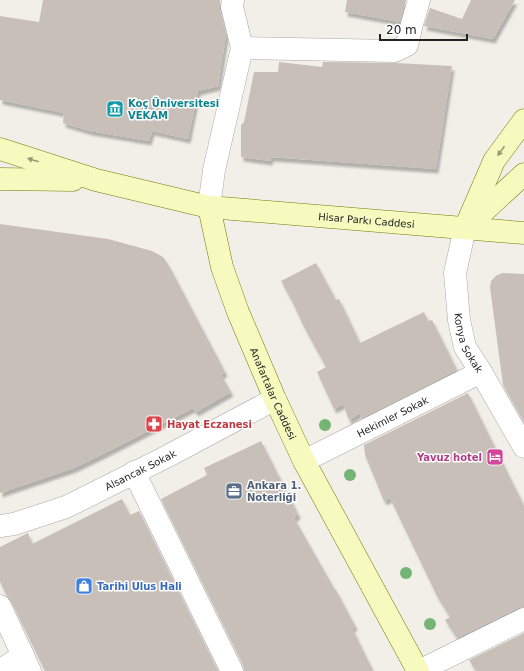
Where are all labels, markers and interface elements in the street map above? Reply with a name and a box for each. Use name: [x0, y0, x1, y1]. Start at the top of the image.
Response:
scale bar: [380, 16, 467, 42]
text: 20 m: [386, 23, 417, 37]
place label: Koç Üniversitesi VEKAM: [128, 96, 219, 121]
museum icon: Koç Üniversitesi VEKAM: [105, 99, 125, 119]
one-way arrow: [497, 146, 505, 157]
one-way arrow: [26, 157, 38, 163]
street label: Hisar Parkı Caddesi: [318, 211, 415, 230]
street label: Konya Sokak: [452, 312, 485, 375]
street label: Anafartalar Caddesi: [248, 346, 298, 441]
street label: Hekimler Sokak: [355, 394, 430, 439]
pharmacy icon: Hayat Eczanesi: [144, 414, 164, 434]
place label: Hayat Eczanesi: [167, 419, 252, 430]
hotel icon: Yavuz hotel: [485, 447, 505, 467]
street label: Alsancak Sokak: [103, 448, 178, 493]
place label: Yavuz hotel: [416, 452, 482, 463]
place label: Ankara 1. Noterliği: [247, 480, 301, 503]
office icon: Ankara 1. Noterliği: [224, 481, 244, 501]
shop icon: Tarihi Ulus Hali: [74, 576, 94, 596]
place label: Tarihi Ulus Hali: [97, 581, 182, 592]

